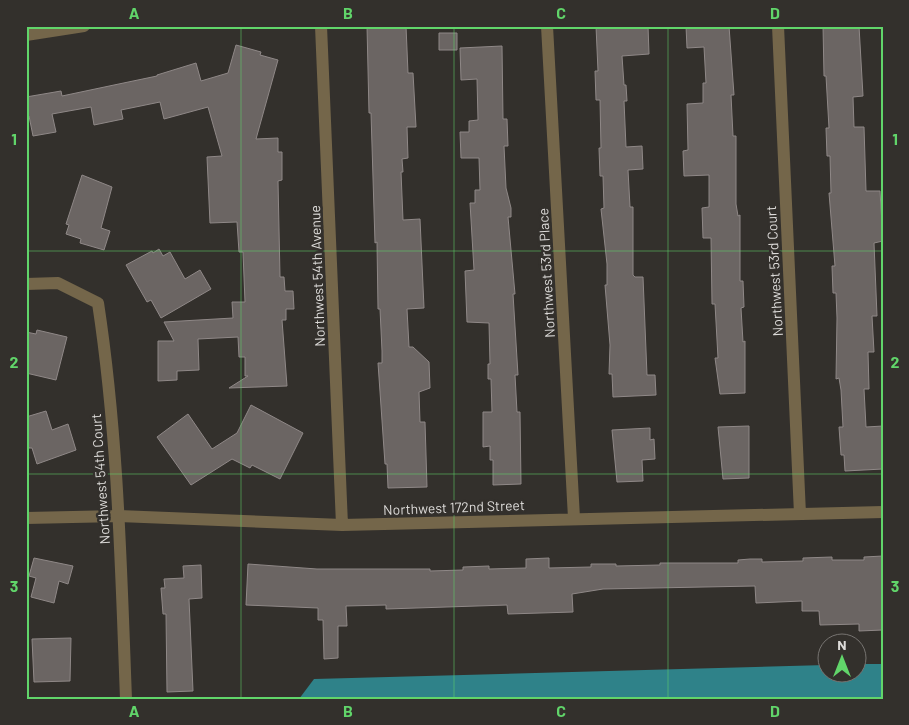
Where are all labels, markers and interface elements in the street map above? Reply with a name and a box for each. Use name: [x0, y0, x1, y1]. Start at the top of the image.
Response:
text: A: [129, 3, 140, 22]
text: B: [343, 3, 353, 22]
text: C: [556, 3, 566, 22]
text: D: [770, 3, 780, 22]
text: 1: [11, 129, 17, 148]
text: 1: [892, 129, 898, 148]
street label: Northwest 54th Avenue: [306, 205, 328, 347]
street label: Northwest 53rd Court: [762, 205, 786, 337]
street label: Northwest 53rd Place: [534, 208, 558, 338]
text: 2: [10, 352, 19, 371]
text: 2: [891, 352, 900, 371]
street label: Northwest 54th Court: [87, 413, 113, 545]
street label: Northwest 172nd Street: [383, 496, 525, 518]
text: 3: [10, 576, 18, 595]
text: 3: [891, 576, 899, 595]
north arrow: [816, 632, 866, 682]
text: N: [837, 636, 847, 653]
text: A: [129, 701, 140, 720]
text: B: [343, 701, 353, 720]
text: C: [556, 701, 566, 720]
text: D: [770, 701, 780, 720]

